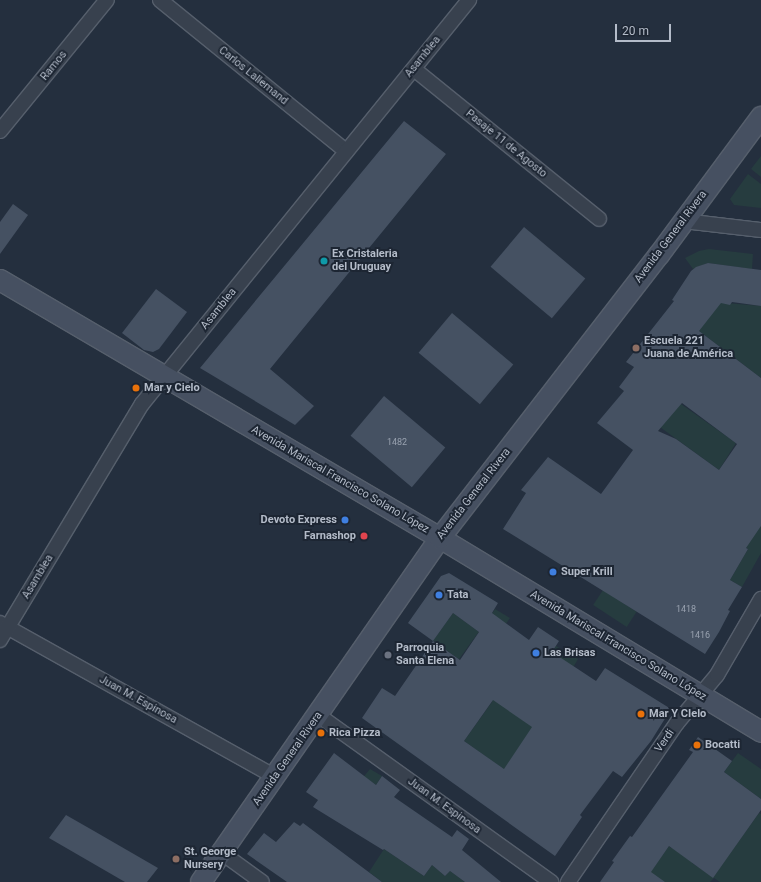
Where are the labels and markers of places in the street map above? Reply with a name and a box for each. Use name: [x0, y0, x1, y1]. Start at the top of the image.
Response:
place label: Ex Cristaleria del Uruguay: [332, 248, 398, 274]
marker: Ex Cristaleria del Uruguay: [319, 256, 329, 266]
place label: Escuela 221 Juana de América: [644, 335, 733, 361]
marker: Escuela 221 Juana de América: [631, 343, 641, 353]
place label: Mar y Cielo: [144, 381, 200, 395]
marker: Mar y Cielo: [131, 383, 141, 393]
place label: Devoto Express: [261, 513, 337, 527]
marker: Devoto Express: [340, 515, 350, 525]
place label: Farnashop: [304, 529, 356, 543]
marker: Farnashop: [359, 531, 369, 541]
place label: Super Krill: [561, 565, 613, 579]
marker: Super Krill: [548, 567, 558, 577]
place label: Tata: [447, 588, 469, 602]
marker: Tata: [434, 590, 444, 600]
place label: Parroquia Santa Elena: [396, 642, 454, 668]
place label: Las Brisas: [544, 646, 595, 660]
marker: Las Brisas: [531, 648, 541, 658]
marker: Parroquia Santa Elena: [383, 650, 393, 660]
place label: Mar Y CIelo: [649, 707, 706, 721]
marker: Mar Y CIelo: [636, 709, 646, 719]
place label: Rica Pizza: [329, 726, 380, 740]
marker: Rica Pizza: [316, 728, 326, 738]
place label: Bocatti: [705, 738, 740, 752]
marker: Bocatti: [692, 740, 702, 750]
place label: St. George Nursery: [184, 846, 236, 872]
marker: St. George Nursery: [171, 854, 181, 864]

